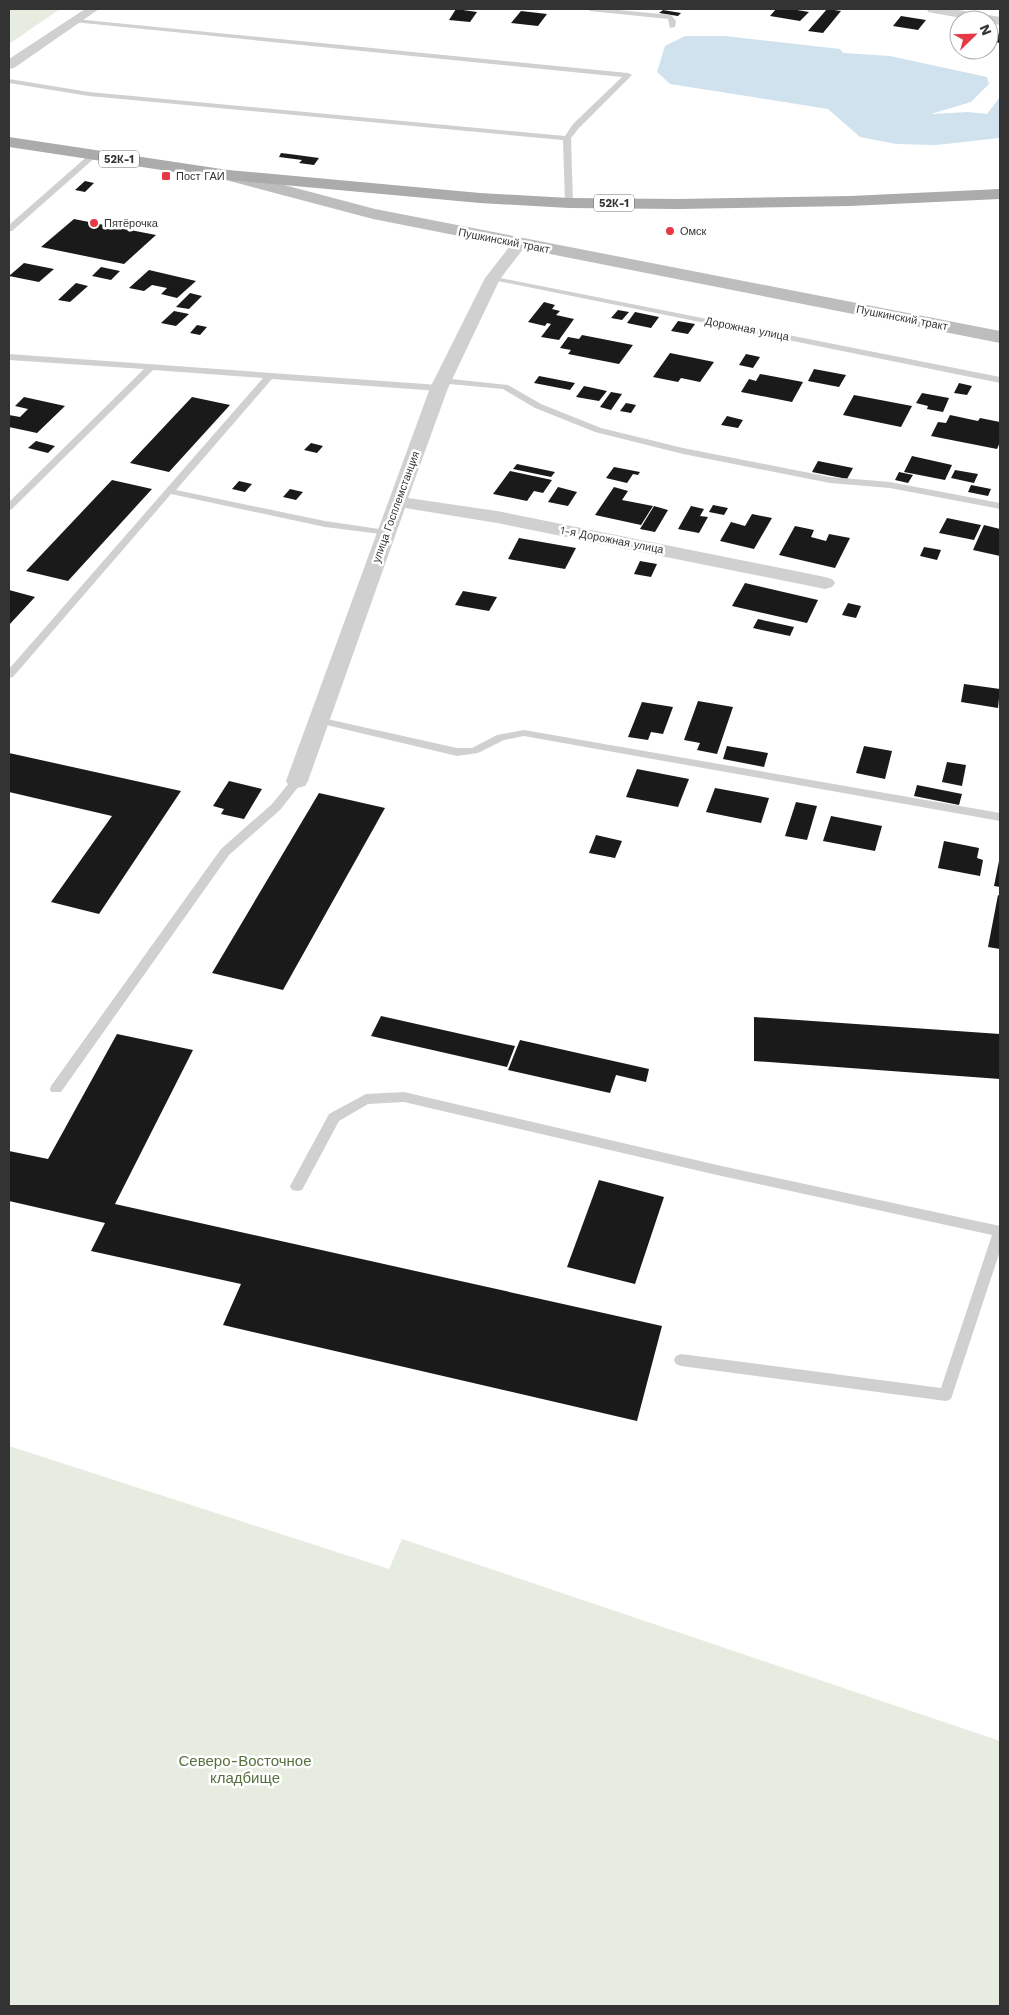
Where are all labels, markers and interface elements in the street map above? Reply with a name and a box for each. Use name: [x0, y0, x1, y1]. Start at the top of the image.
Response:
north arrow: [949, 10, 999, 60]
text: N: [977, 22, 995, 38]
road number: 52К-1: [99, 150, 139, 168]
marker: Пост ГАИ: [160, 170, 172, 182]
place label: Пост ГАИ: [176, 170, 225, 183]
road number: 52К-1: [594, 194, 634, 212]
marker: Пятёрочка: [88, 217, 100, 229]
place label: Пятёрочка: [104, 217, 159, 230]
marker: Омск: [664, 225, 676, 237]
place label: Омск: [680, 225, 707, 238]
street label: Пушкинский тракт: [457, 226, 551, 256]
street label: Пушкинский тракт: [855, 303, 949, 333]
street label: Дорожная улица: [704, 314, 791, 344]
street label: улица Госплемстанция: [370, 449, 422, 565]
street label: 1-я Дорожная улица: [559, 524, 666, 557]
park label: Северо-Восточное кладбище: [179, 1752, 312, 1787]

